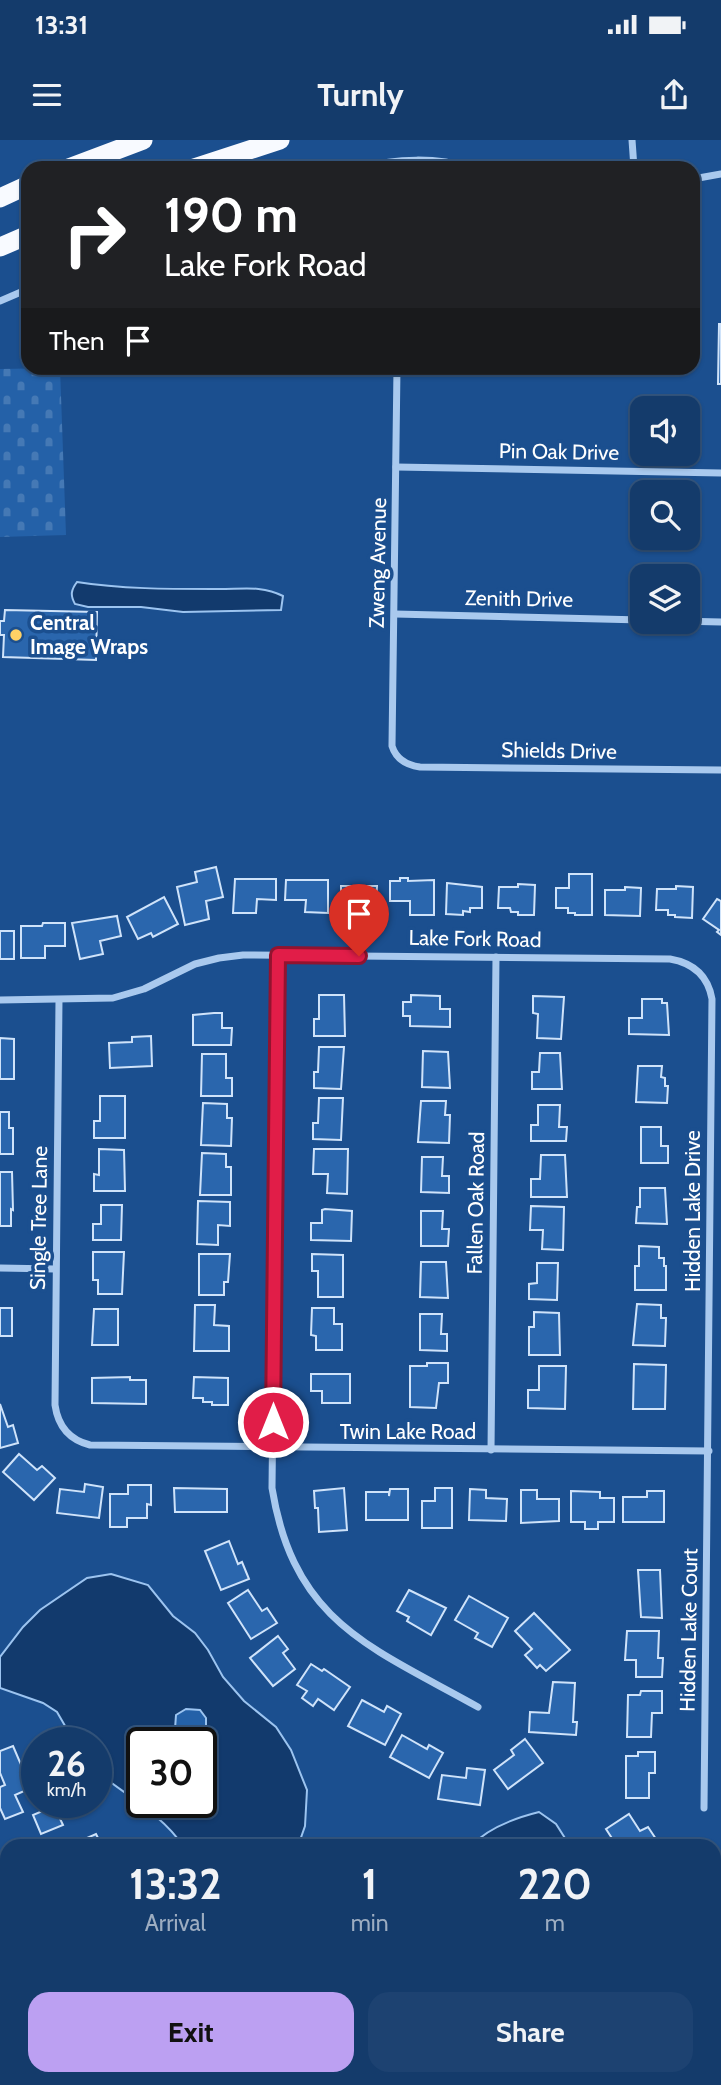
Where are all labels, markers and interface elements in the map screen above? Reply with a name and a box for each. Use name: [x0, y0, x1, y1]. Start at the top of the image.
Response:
text: 13:31: [35, 9, 88, 41]
text: Turnly: [317, 75, 404, 114]
icon: menu: [28, 76, 66, 114]
icon: share: [655, 76, 693, 114]
text: 190 m: [164, 185, 298, 244]
icon: right: [49, 189, 140, 280]
text: Lake Fork Road: [164, 245, 367, 284]
icon: arrive: [119, 322, 157, 360]
text: Then: [49, 325, 105, 357]
map controls: [630, 396, 700, 634]
button: sound: [630, 396, 700, 466]
street label: Pin Oak Drive: [499, 438, 620, 465]
button: search: [630, 480, 700, 550]
street label: Zweng Avenue: [364, 497, 391, 629]
button: layers: [630, 564, 700, 634]
street label: Zenith Drive: [465, 585, 574, 612]
place label: Central Image Wraps: [30, 610, 148, 659]
marker: Central Image Wraps: [8, 627, 24, 643]
street label: Shields Drive: [501, 737, 617, 764]
pin: [329, 884, 389, 956]
icon: arrive: [340, 895, 378, 933]
street label: Lake Fork Road: [408, 925, 542, 952]
street label: Hidden Lake Drive: [680, 1130, 705, 1292]
street label: Fallen Oak Road: [462, 1131, 489, 1275]
street label: Single Tree Lane: [25, 1145, 52, 1290]
position arrow: [236, 1385, 310, 1459]
street label: Twin Lake Road: [340, 1419, 476, 1444]
street label: Hidden Lake Court: [675, 1548, 702, 1712]
speed limit sign: 30: [126, 1727, 217, 1818]
text: 26: [47, 1742, 86, 1785]
text: km/h: [47, 1779, 86, 1801]
text: 13:32: [129, 1858, 221, 1910]
text: 1: [362, 1858, 377, 1910]
text: 220: [518, 1858, 592, 1910]
text: Arrival: [145, 1909, 206, 1937]
text: min: [351, 1909, 389, 1937]
text: m: [545, 1909, 565, 1937]
button: Exit: [28, 1992, 354, 2072]
button: Share: [368, 1992, 693, 2072]

